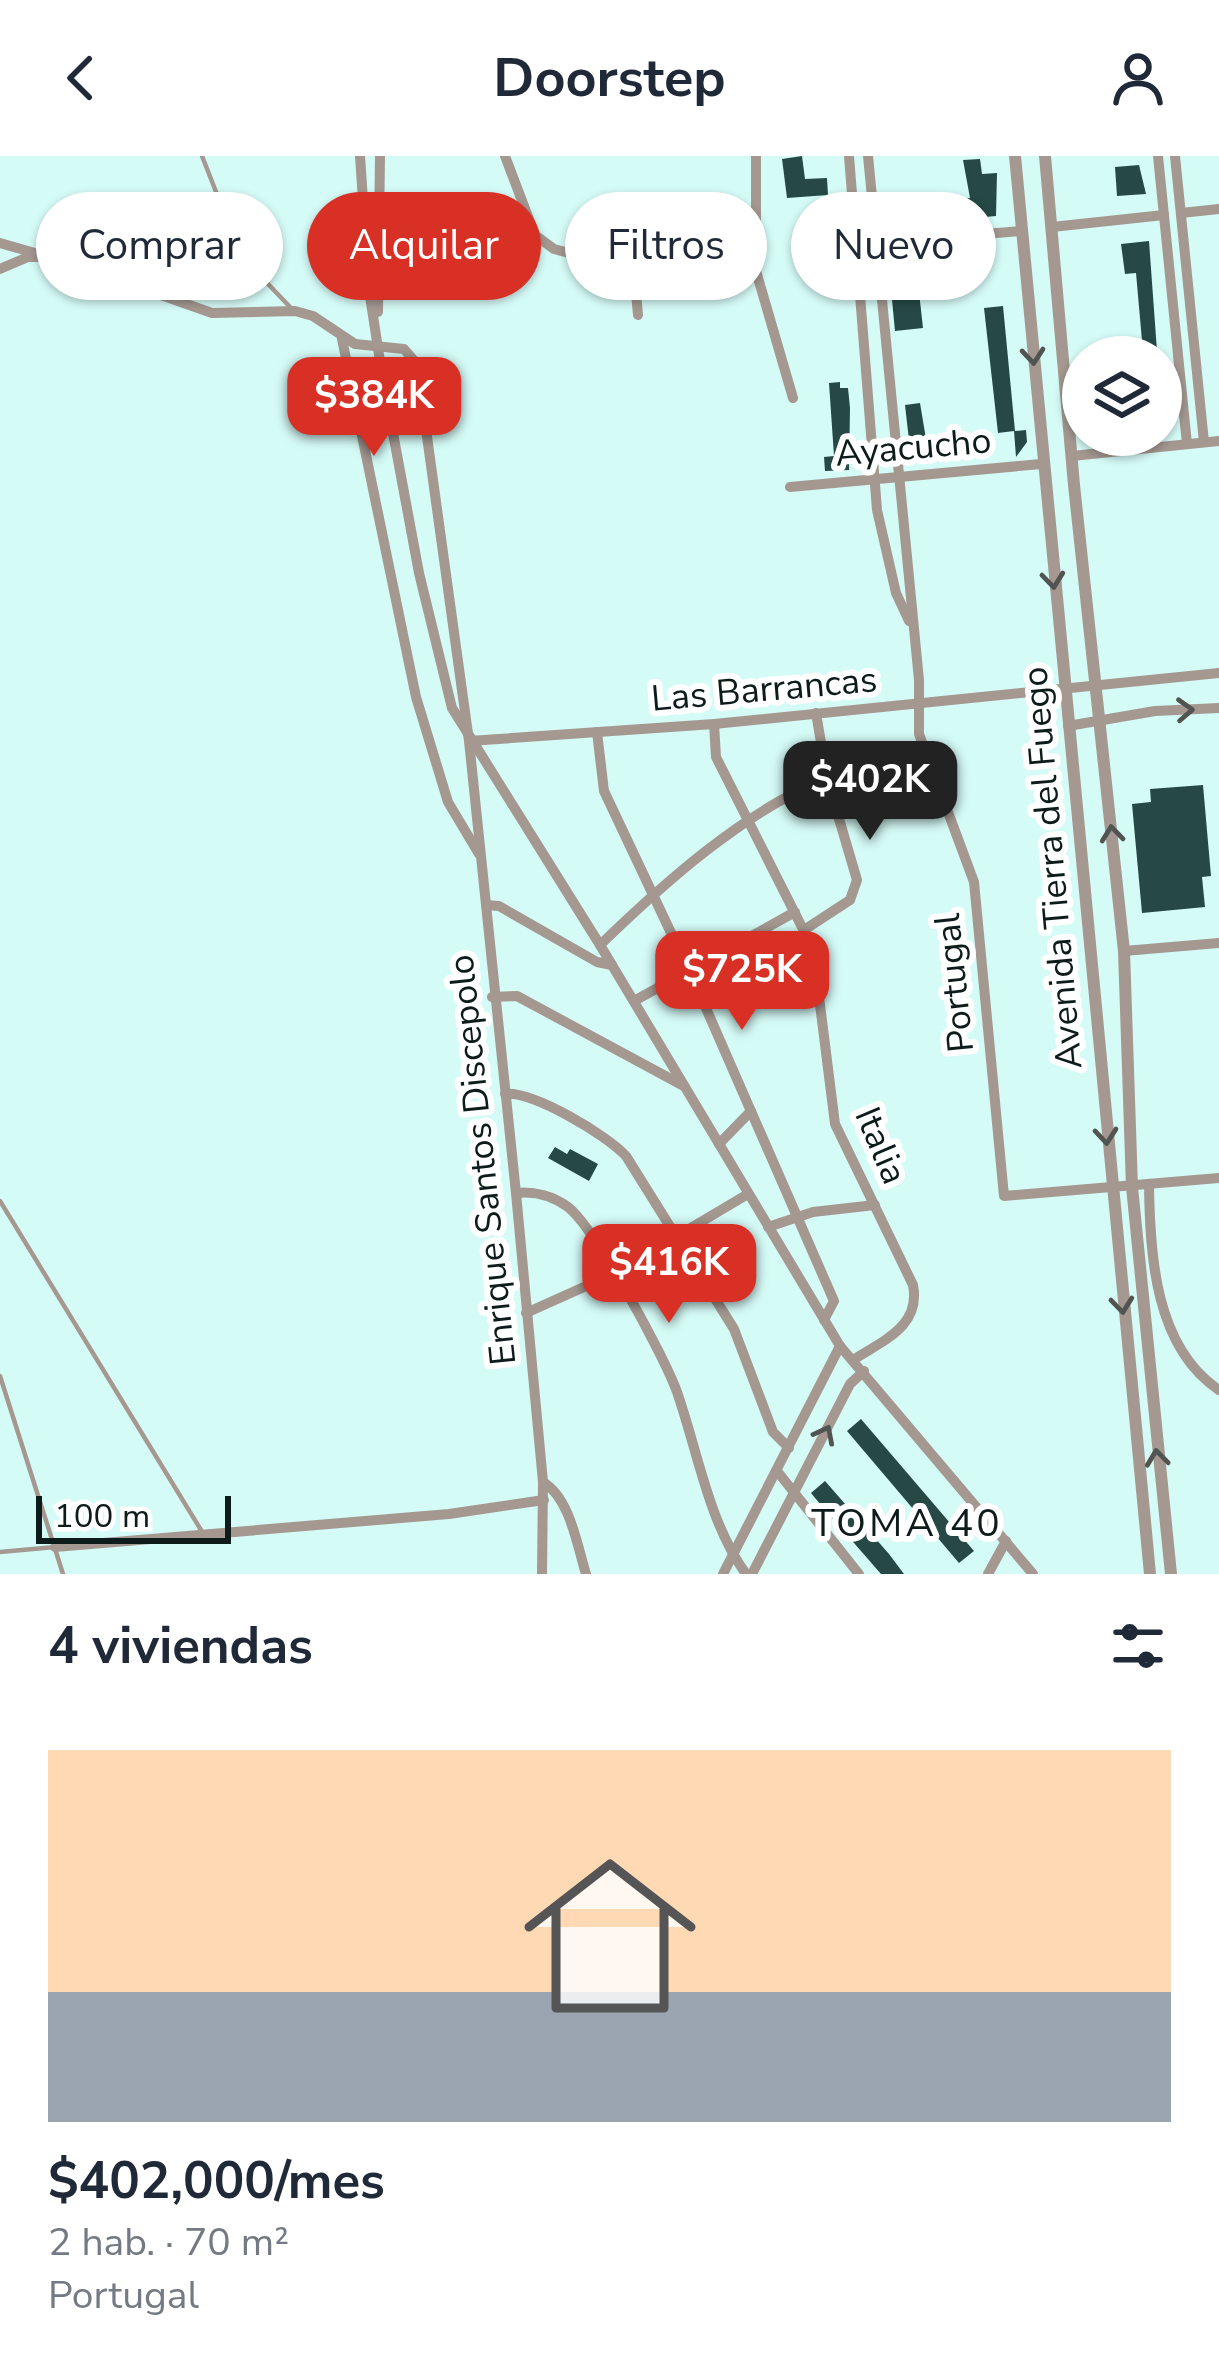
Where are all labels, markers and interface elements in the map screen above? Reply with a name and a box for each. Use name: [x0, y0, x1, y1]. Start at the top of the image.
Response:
text: Doorstep: [493, 41, 726, 115]
icon: back: [48, 45, 114, 111]
icon: person: [1105, 45, 1171, 111]
chip: Comprar: [36, 192, 283, 300]
chip: Alquilar: [307, 192, 541, 300]
chip: Filtros: [565, 192, 767, 300]
chip: Nuevo: [791, 192, 996, 300]
map controls: [1062, 336, 1182, 456]
button: layers: [1062, 336, 1182, 456]
one-way arrow: [1019, 347, 1045, 366]
pin: $384K: [290, 357, 458, 459]
text: $384K: [314, 369, 434, 422]
street label: Ayacucho: [833, 416, 993, 479]
one-way arrow: [1040, 571, 1065, 590]
street label: Las Barrancas: [649, 655, 879, 724]
street label: Avenida Tierra del Fuego: [1010, 665, 1094, 1071]
one-way arrow: [1176, 697, 1195, 723]
pin: $402K: [786, 741, 954, 843]
text: $402K: [810, 753, 930, 806]
one-way arrow: [1100, 824, 1125, 843]
street label: Portugal: [923, 911, 986, 1055]
pin: $725K: [658, 931, 826, 1033]
text: $725K: [682, 943, 802, 996]
street label: Enrique Santos Discepolo: [437, 952, 528, 1367]
street label: Italia: [843, 1100, 919, 1192]
one-way arrow: [1093, 1127, 1118, 1146]
pin: $416K: [585, 1224, 753, 1326]
text: $416K: [609, 1236, 729, 1289]
one-way arrow: [1109, 1296, 1134, 1315]
one-way arrow: [811, 1425, 834, 1446]
one-way arrow: [1145, 1448, 1171, 1468]
scale bar: [36, 1490, 231, 1543]
text: 100 m: [54, 1494, 150, 1539]
district label: TOMA 40: [811, 1497, 1003, 1550]
text: 4 viviendas: [48, 1611, 313, 1681]
icon: filters: [1105, 1613, 1171, 1679]
icon: home: [502, 1828, 718, 2044]
text: $402,000/mes: [48, 2146, 385, 2216]
text: 2 hab. · 70 m²: [48, 2216, 289, 2269]
text: Portugal: [48, 2269, 199, 2322]

